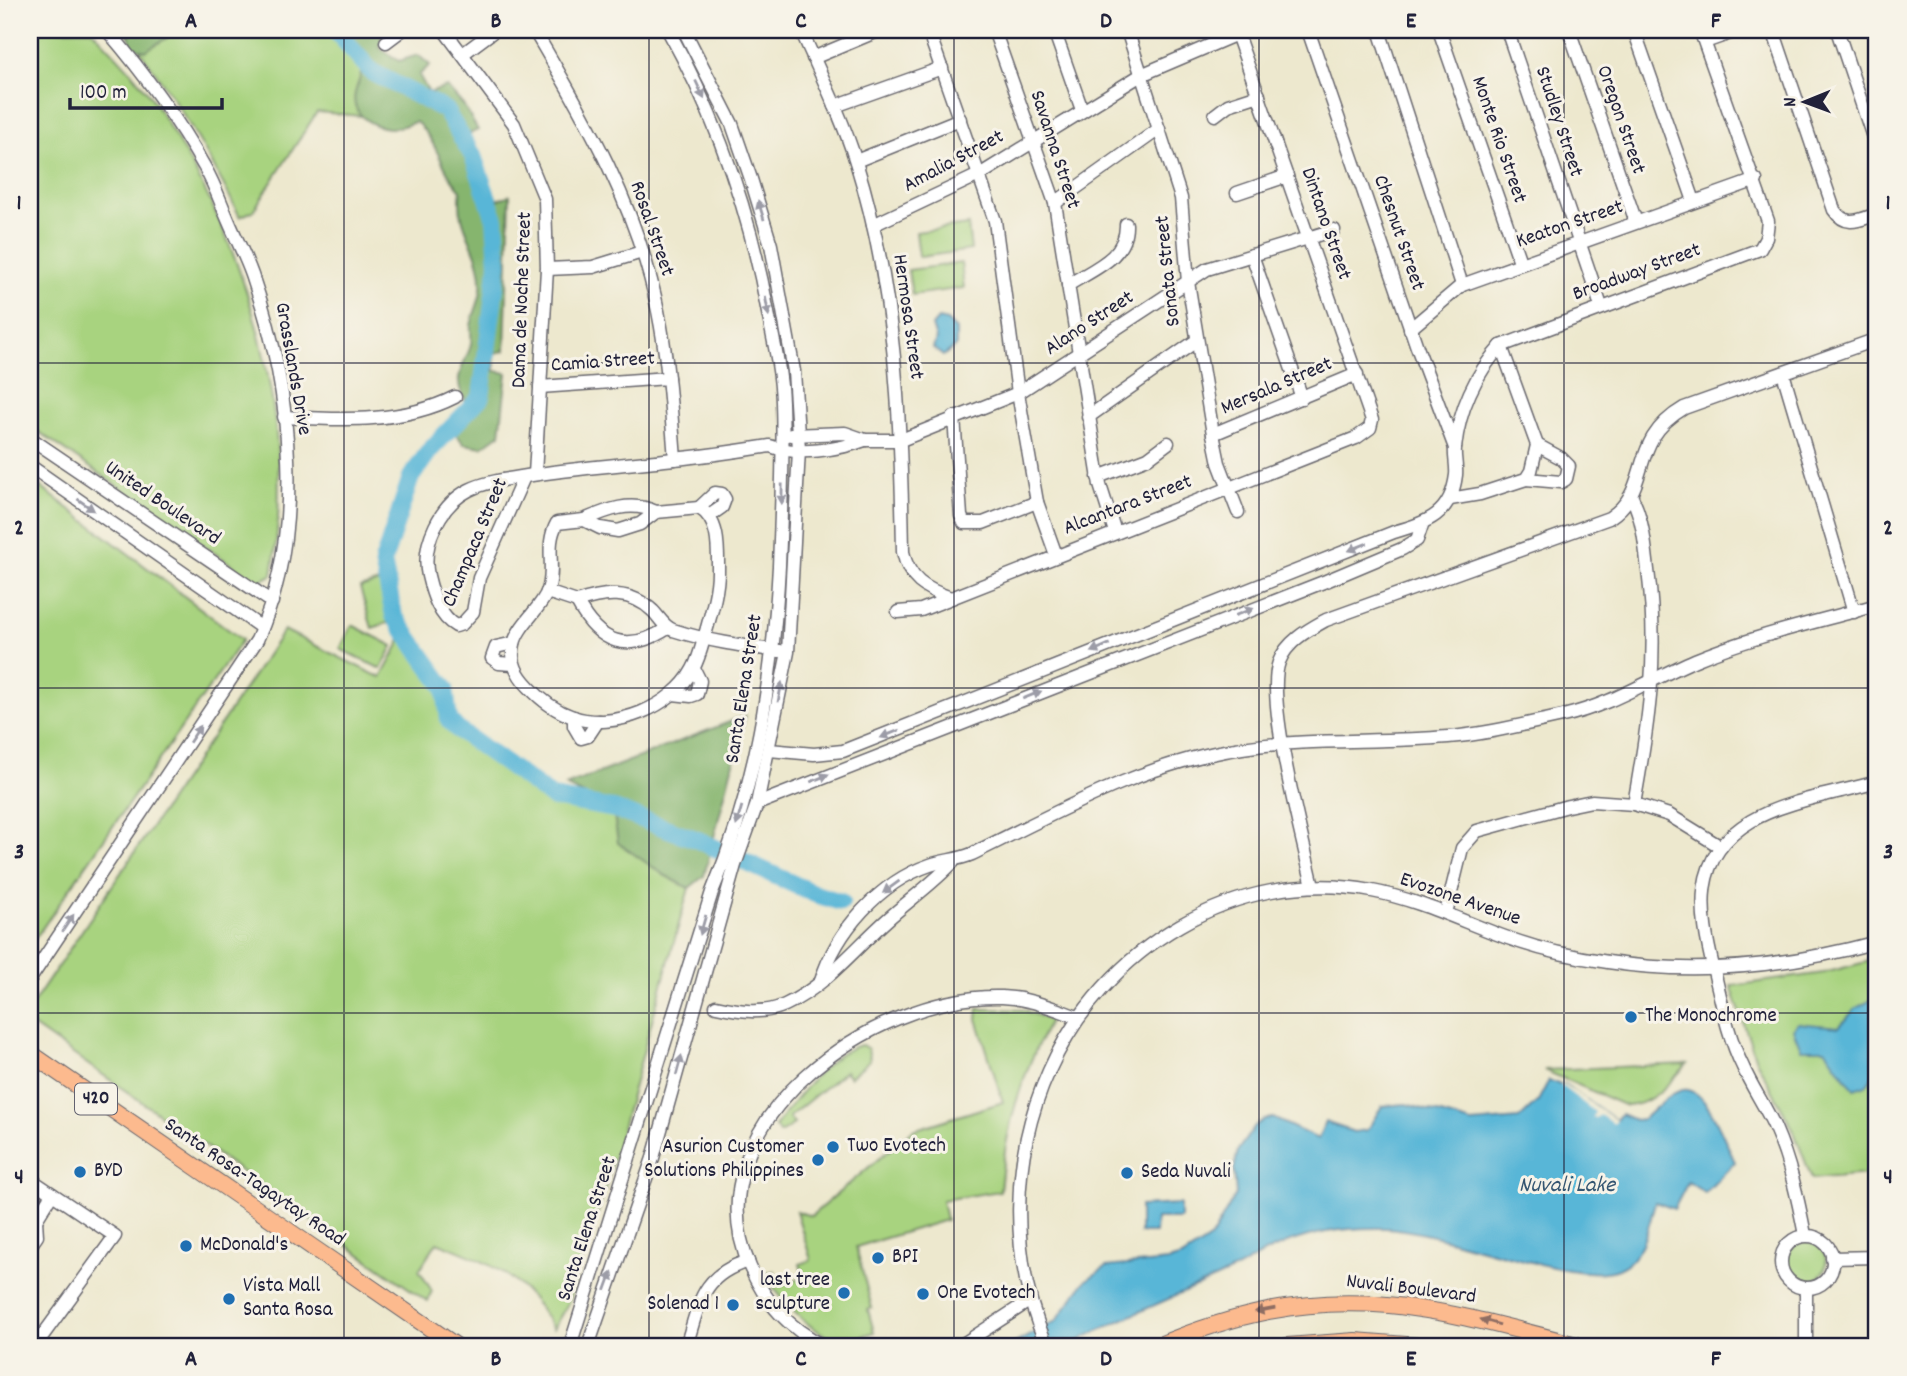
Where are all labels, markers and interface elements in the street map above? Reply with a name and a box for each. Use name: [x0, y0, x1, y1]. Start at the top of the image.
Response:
text: A: [185, 6, 197, 39]
text: B: [491, 6, 502, 39]
text: C: [795, 6, 807, 39]
text: D: [1100, 6, 1112, 39]
text: E: [1406, 6, 1417, 39]
text: F: [1711, 6, 1722, 39]
street label: Oregon Street: [1587, 62, 1653, 179]
street label: Studley Street: [1526, 63, 1590, 181]
scale bar: [70, 66, 222, 110]
north arrow: [1770, 66, 1840, 136]
street label: Monte Rio Street: [1462, 73, 1534, 208]
text: 100 m: [80, 79, 127, 109]
one-way arrow: [694, 80, 706, 100]
street label: Savanna Street: [1021, 87, 1087, 213]
text: N: [1778, 97, 1805, 107]
street label: Amalia Street: [898, 123, 1010, 201]
street label: Dintano Street: [1292, 164, 1358, 284]
street label: Chesnut Street: [1364, 171, 1432, 295]
street label: Rosal Street: [621, 177, 681, 281]
text: 1: [16, 188, 22, 221]
text: 1: [1885, 188, 1891, 221]
street label: Keaton Street: [1512, 193, 1628, 257]
one-way arrow: [755, 199, 765, 220]
street label: Dama de Noche Street: [505, 211, 541, 389]
street label: Sonata Street: [1148, 214, 1190, 328]
street label: Broadway Street: [1569, 236, 1706, 310]
street label: Hermosa Street: [883, 252, 931, 382]
street label: Alano Street: [1039, 284, 1141, 364]
one-way arrow: [762, 295, 773, 317]
street label: Grasslands Drive: [266, 300, 318, 438]
street label: Camia Street: [550, 344, 656, 382]
street label: Mersala Street: [1216, 350, 1338, 424]
street label: United Boulevard: [98, 454, 226, 554]
street label: Alcantara Street: [1059, 468, 1197, 544]
street label: Champaca Street: [435, 473, 517, 612]
one-way arrow: [776, 483, 788, 505]
one-way arrow: [77, 498, 95, 512]
text: 2: [14, 513, 24, 546]
text: 2: [1883, 513, 1893, 546]
one-way arrow: [1347, 541, 1368, 552]
one-way arrow: [1234, 607, 1255, 618]
street label: Santa Elena Street: [718, 612, 772, 766]
one-way arrow: [1090, 642, 1111, 653]
one-way arrow: [775, 681, 786, 703]
one-way arrow: [1022, 689, 1043, 700]
one-way arrow: [188, 725, 202, 743]
one-way arrow: [879, 728, 900, 739]
one-way arrow: [810, 773, 831, 784]
one-way arrow: [734, 805, 744, 826]
text: 3: [14, 837, 24, 870]
text: 3: [1883, 837, 1893, 870]
street label: Evozone Avenue: [1395, 865, 1525, 935]
one-way arrow: [882, 880, 901, 894]
one-way arrow: [61, 913, 74, 932]
one-way arrow: [697, 915, 707, 936]
place label: The Monochrome: [1645, 1002, 1777, 1032]
marker: The Monochrome: [1623, 1009, 1639, 1025]
one-way arrow: [674, 1054, 685, 1076]
road number: 420: [75, 1084, 117, 1114]
street label: Santa Rosa-Tagaytay Road: [157, 1111, 351, 1255]
place label: Two Evotech: [847, 1132, 946, 1162]
place label: Asurion Customer Solutions Philippines: [644, 1133, 804, 1187]
marker: Two Evotech: [825, 1139, 841, 1155]
marker: Asurion Customer Solutions Philippines: [810, 1152, 826, 1168]
street label: Santa Elena Street: [550, 1153, 626, 1305]
place label: BYD: [94, 1157, 123, 1187]
place label: Seda Nuvali: [1141, 1158, 1231, 1188]
text: 4: [14, 1162, 24, 1195]
text: 4: [1883, 1162, 1893, 1195]
marker: BYD: [72, 1164, 88, 1180]
marker: Seda Nuvali: [1119, 1165, 1135, 1181]
water label: Nuvali Lake: [1519, 1170, 1617, 1203]
place label: McDonald's: [200, 1231, 288, 1261]
marker: McDonald's: [178, 1238, 194, 1254]
place label: BPI: [892, 1243, 918, 1273]
marker: BPI: [870, 1250, 886, 1266]
place label: last tree sculpture: [755, 1266, 830, 1320]
street label: Nuvali Boulevard: [1344, 1267, 1478, 1313]
one-way arrow: [604, 1271, 615, 1292]
place label: Vista Mall Santa Rosa: [243, 1272, 334, 1326]
place label: One Evotech: [937, 1279, 1036, 1309]
marker: last tree sculpture: [836, 1285, 852, 1301]
marker: One Evotech: [915, 1286, 931, 1302]
place label: Solenad 1: [647, 1290, 719, 1320]
marker: Vista Mall Santa Rosa: [221, 1291, 237, 1307]
marker: Solenad 1: [725, 1297, 741, 1313]
one-way arrow: [1254, 1305, 1276, 1316]
one-way arrow: [1479, 1316, 1500, 1326]
text: A: [185, 1344, 197, 1376]
text: B: [491, 1344, 502, 1376]
text: C: [795, 1344, 807, 1376]
text: D: [1100, 1344, 1112, 1376]
text: E: [1406, 1344, 1417, 1376]
text: F: [1711, 1344, 1722, 1376]

